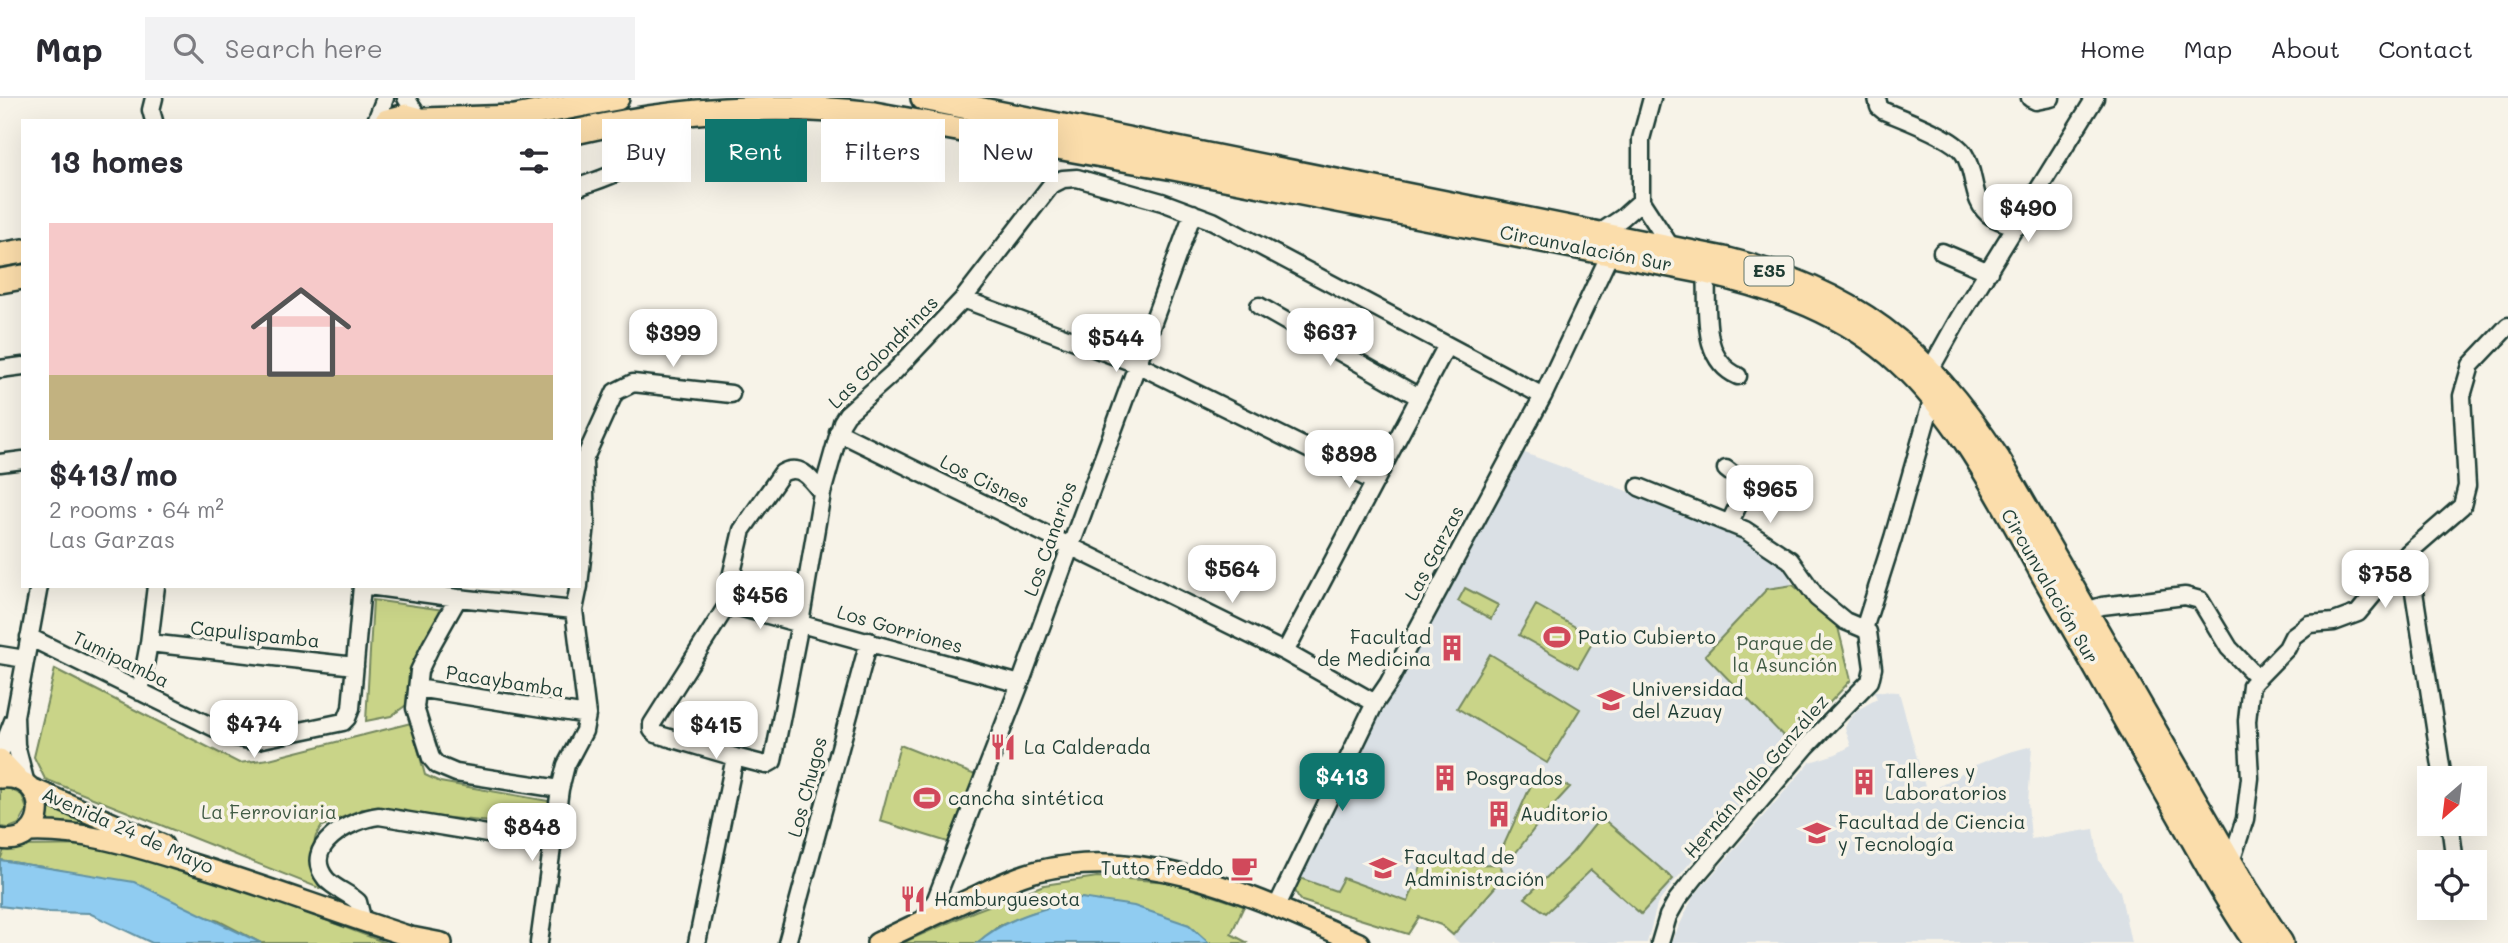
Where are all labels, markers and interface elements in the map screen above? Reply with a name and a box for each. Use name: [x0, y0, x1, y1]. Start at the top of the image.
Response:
search box: [145, 17, 635, 80]
text: Map: [35, 27, 103, 70]
icon: search: [169, 29, 207, 67]
text: Search here: [225, 31, 383, 65]
text: Home: [2080, 33, 2145, 64]
text: Map: [2183, 33, 2232, 64]
text: About: [2270, 33, 2340, 64]
text: Contact: [2378, 33, 2473, 64]
chip: Buy: [602, 119, 691, 182]
chip: Rent: [705, 119, 807, 182]
chip: Filters: [821, 119, 945, 182]
chip: New: [959, 119, 1058, 182]
text: 13 homes: [49, 141, 184, 181]
icon: filters: [515, 142, 553, 180]
pin: $490: [1987, 184, 2069, 244]
text: $490: [1999, 192, 2057, 222]
street label: Circunvalación Sur: [1498, 219, 1674, 276]
road number: E35: [1744, 256, 1794, 286]
icon: home: [238, 269, 364, 395]
street label: Las Golondrinas: [822, 290, 943, 414]
pin: $637: [1289, 308, 1371, 368]
pin: $399: [632, 310, 714, 369]
pin: $544: [1075, 314, 1157, 374]
text: $637: [1303, 316, 1357, 346]
text: $399: [645, 317, 701, 347]
text: $544: [1088, 322, 1144, 352]
pin: $898: [1308, 430, 1390, 490]
text: $898: [1321, 438, 1377, 468]
street label: Los Cisnes: [936, 448, 1034, 513]
text: $413/mo: [49, 454, 177, 494]
pin: $965: [1729, 466, 1811, 525]
text: $965: [1742, 473, 1798, 503]
street label: Los Canarios: [1017, 478, 1082, 600]
text: 2 rooms · 64 m²: [49, 494, 224, 524]
street label: Las Garzas: [1398, 501, 1469, 605]
street label: Circunvalación Sur: [1996, 504, 2105, 668]
text: Las Garzas: [49, 524, 175, 554]
pin: $564: [1191, 546, 1273, 605]
pin: $758: [2344, 550, 2426, 610]
text: $564: [1204, 553, 1260, 583]
text: $758: [2358, 558, 2412, 588]
pin: $456: [719, 572, 801, 631]
text: $456: [732, 579, 788, 609]
street label: Los Gorriones: [834, 599, 966, 658]
street label: Capulispamba: [189, 614, 321, 653]
sports icon: Patio Cubierto: [1542, 622, 1572, 652]
street label: Tumipamba: [69, 624, 174, 693]
place label: Facultad de Medicina: [1317, 624, 1431, 671]
place label: Patio Cubierto: [1578, 624, 1716, 649]
park label: Parque de la Asunción: [1733, 630, 1837, 677]
building icon: Facultad de Medicina: [1437, 633, 1467, 663]
street label: Pacaybamba: [444, 659, 566, 702]
place label: Universidad del Azuay: [1632, 676, 1743, 723]
school or university icon: Universidad del Azuay: [1596, 685, 1626, 715]
street label: Hernán Malo Ganzález: [1678, 689, 1834, 863]
pin: $474: [213, 700, 295, 760]
pin: $415: [675, 702, 757, 761]
text: $474: [226, 708, 282, 738]
text: $415: [690, 709, 742, 739]
restaurant icon: La Calderada: [988, 732, 1018, 762]
street label: Los Chugos: [781, 734, 832, 840]
place label: La Calderada: [1024, 734, 1151, 759]
pin: $413: [1301, 754, 1383, 813]
place label: Talleres y Laboratorios: [1885, 758, 2007, 805]
text: $413: [1316, 761, 1368, 791]
building icon: Posgrados: [1430, 763, 1460, 793]
place label: Posgrados: [1466, 765, 1563, 790]
north arrow: [2417, 766, 2487, 836]
map controls: [2417, 766, 2487, 920]
building icon: Talleres y Laboratorios: [1849, 767, 1879, 797]
street label: Avenida 24 de Mayo: [39, 780, 218, 879]
sports icon: cancha sintética: [912, 783, 942, 813]
place label: cancha sintética: [948, 785, 1104, 810]
park label: La Ferroviaria: [201, 799, 337, 824]
building icon: Auditorio: [1484, 799, 1514, 829]
place label: Auditorio: [1520, 801, 1608, 826]
pin: $848: [491, 804, 573, 863]
place label: Facultad de Ciencia y Tecnología: [1838, 809, 2026, 856]
text: $848: [503, 811, 561, 841]
school or university icon: Facultad de Ciencia y Tecnología: [1802, 818, 1832, 848]
place label: Facultad de Administración: [1404, 844, 1544, 891]
button: locate: [2417, 850, 2487, 920]
cafe icon: Tutto Freddo: [1229, 853, 1259, 883]
school or university icon: Facultad de Administración: [1368, 853, 1398, 883]
place label: Tutto Freddo: [1101, 855, 1223, 880]
restaurant icon: Hamburguesota: [898, 884, 928, 914]
place label: Hamburguesota: [934, 886, 1080, 911]

